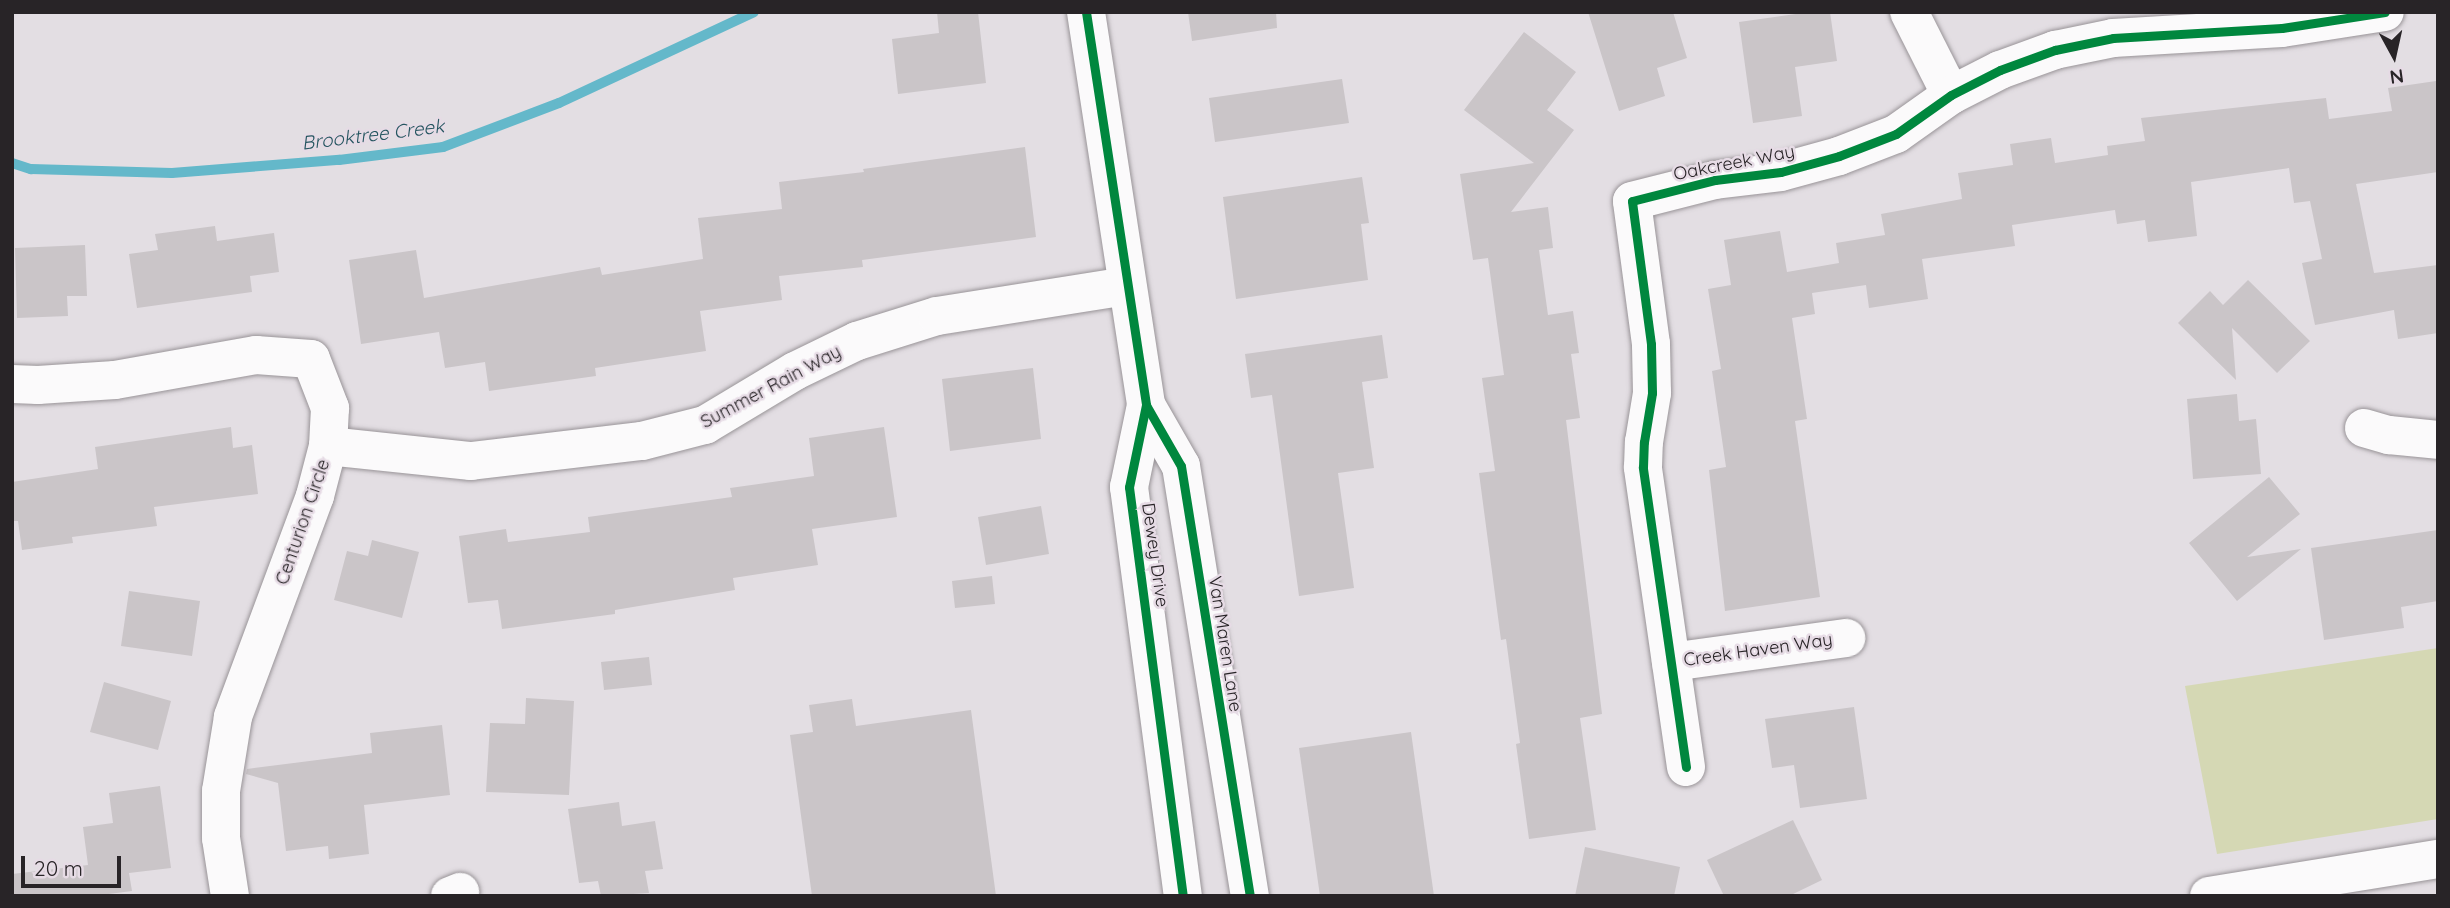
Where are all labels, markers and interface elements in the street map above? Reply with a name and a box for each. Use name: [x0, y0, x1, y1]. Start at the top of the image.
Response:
north arrow: [2359, 21, 2429, 91]
text: N: [2388, 64, 2406, 90]
water label: Brooktree Creek: [300, 115, 446, 155]
street label: Oakcreek Way: [1672, 141, 1796, 185]
street label: Summer Rain Way: [697, 341, 845, 433]
street label: Centurion Circle: [271, 456, 335, 588]
street label: Dewey Drive: [1137, 501, 1173, 609]
street label: Van Maren Lane: [1204, 575, 1246, 713]
street label: Creek Haven Way: [1682, 629, 1834, 671]
scale bar: [24, 842, 124, 886]
text: 20 m: [34, 855, 83, 881]

